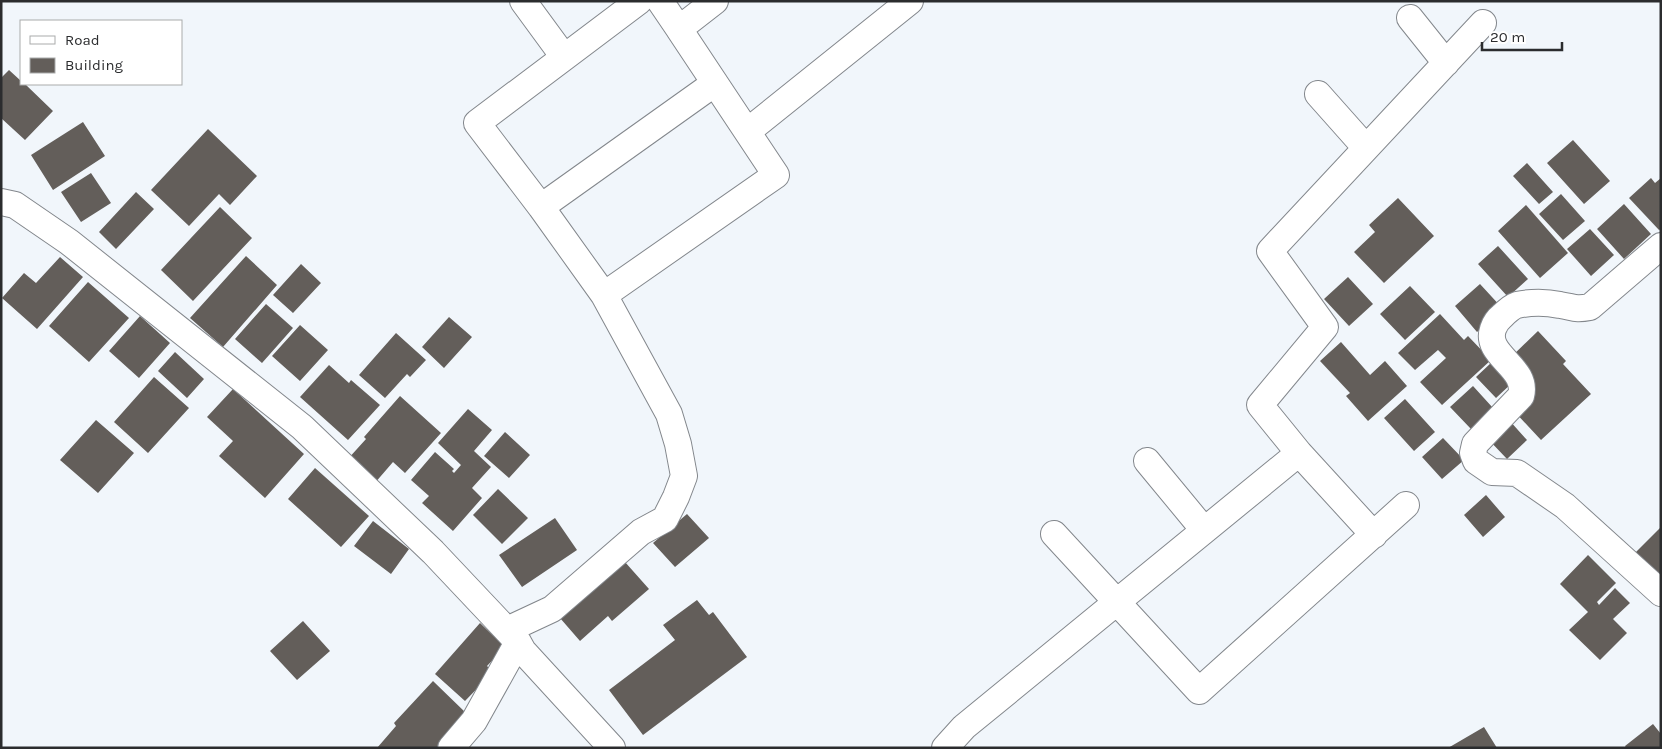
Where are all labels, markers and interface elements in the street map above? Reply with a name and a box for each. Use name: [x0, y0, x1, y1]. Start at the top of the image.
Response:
legend: [20, 20, 182, 85]
scale bar: [1482, 20, 1562, 52]
text: 20 m: [1490, 28, 1525, 46]
text: Road: [65, 31, 100, 49]
text: Building: [65, 56, 123, 74]

